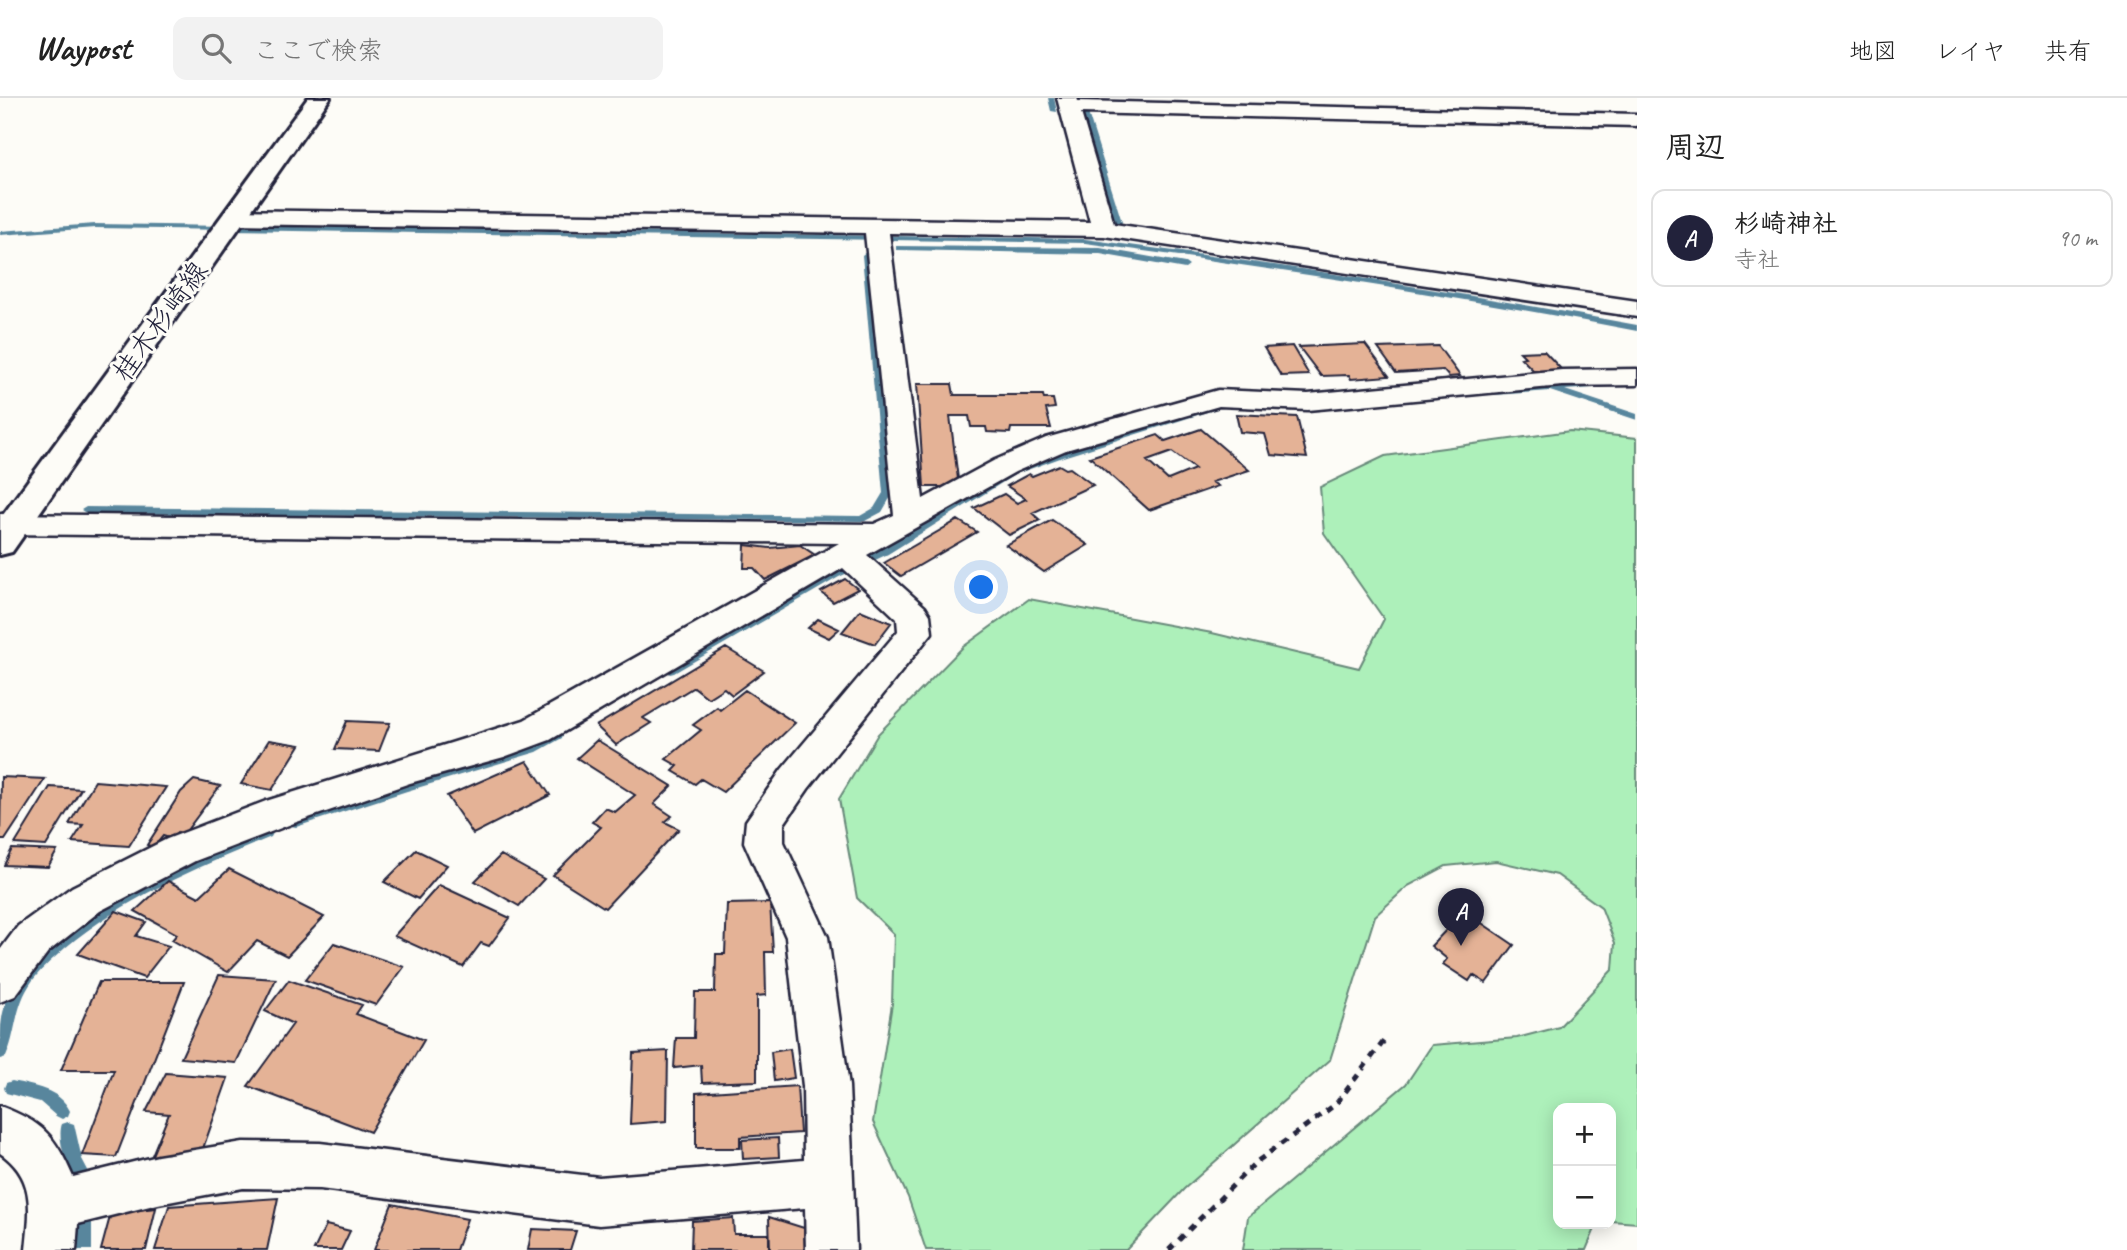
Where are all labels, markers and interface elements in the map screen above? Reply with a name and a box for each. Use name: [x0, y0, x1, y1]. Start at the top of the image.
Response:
search box: [173, 17, 663, 80]
text: Waypost: [35, 27, 131, 69]
icon: search: [197, 29, 235, 67]
text: ここで検索: [253, 34, 383, 67]
text: 地図: [1849, 36, 1897, 66]
text: レイヤ: [1935, 36, 2006, 66]
text: 共有: [2044, 36, 2092, 66]
text: 周辺: [1665, 128, 1725, 166]
text: 杉崎神社: [1734, 207, 1838, 240]
text: A: [1684, 224, 1696, 253]
text: 90 m: [2058, 224, 2097, 253]
text: 寺社: [1734, 245, 1780, 274]
street label: 桂木杉崎線: [105, 254, 215, 388]
your location: [964, 570, 998, 604]
pin: A: [1438, 888, 1484, 946]
map controls: [1553, 1103, 1616, 1229]
button: +: [1553, 1103, 1616, 1166]
button: −: [1553, 1166, 1616, 1229]

